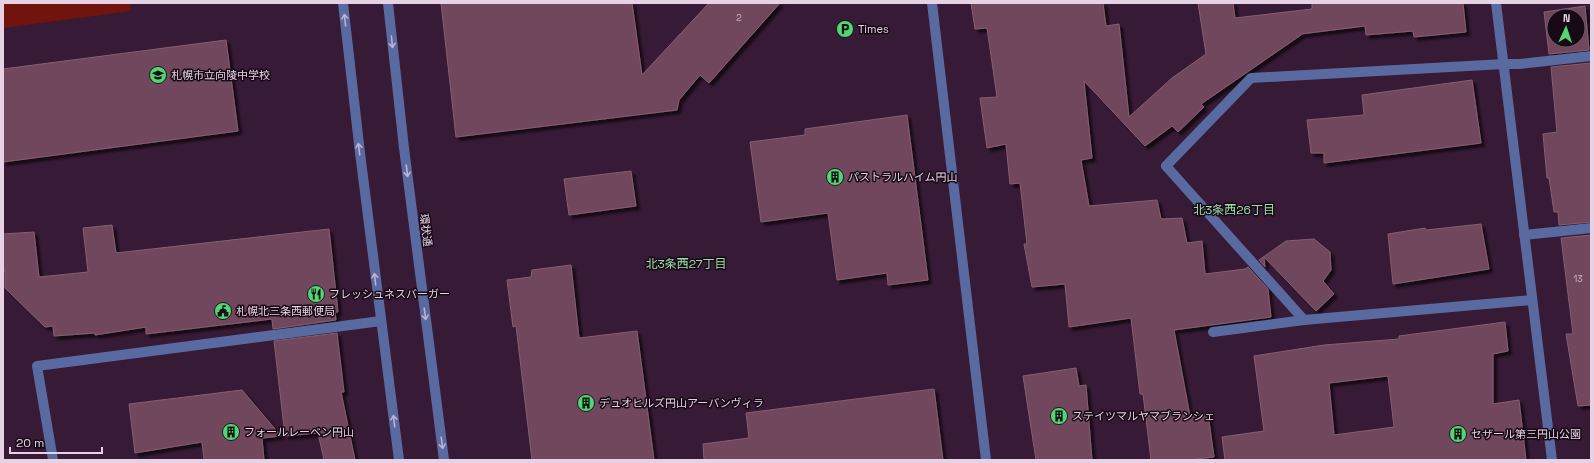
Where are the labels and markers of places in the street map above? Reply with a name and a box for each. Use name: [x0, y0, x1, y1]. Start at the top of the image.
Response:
parking icon: Times: [835, 19, 855, 39]
place label: Times: [858, 22, 889, 36]
school or university icon: 札幌市立向陵中学校: [148, 65, 168, 85]
place label: 札幌市立向陵中学校: [171, 68, 270, 82]
building icon: パストラルハイム円山: [825, 167, 845, 187]
place label: パストラルハイム円山: [848, 170, 958, 184]
restaurant icon: フレッシュネスバーガー: [306, 284, 326, 304]
place label: フレッシュネスバーガー: [329, 287, 450, 301]
public building icon: 札幌北三条西郵便局: [213, 301, 233, 321]
place label: 札幌北三条西郵便局: [236, 304, 335, 318]
building icon: デュオヒルズ円山アーバンヴィラ: [576, 393, 596, 413]
place label: デュオヒルズ円山アーバンヴィラ: [599, 396, 764, 410]
building icon: ステイツマルヤマブランシェ: [1049, 406, 1069, 426]
place label: ステイツマルヤマブランシェ: [1072, 409, 1215, 423]
building icon: フォールレーベン円山: [221, 422, 241, 442]
building icon: セザール第三円山公園: [1448, 424, 1468, 444]
place label: フォールレーベン円山: [244, 425, 354, 439]
place label: セザール第三円山公園: [1471, 427, 1581, 441]

